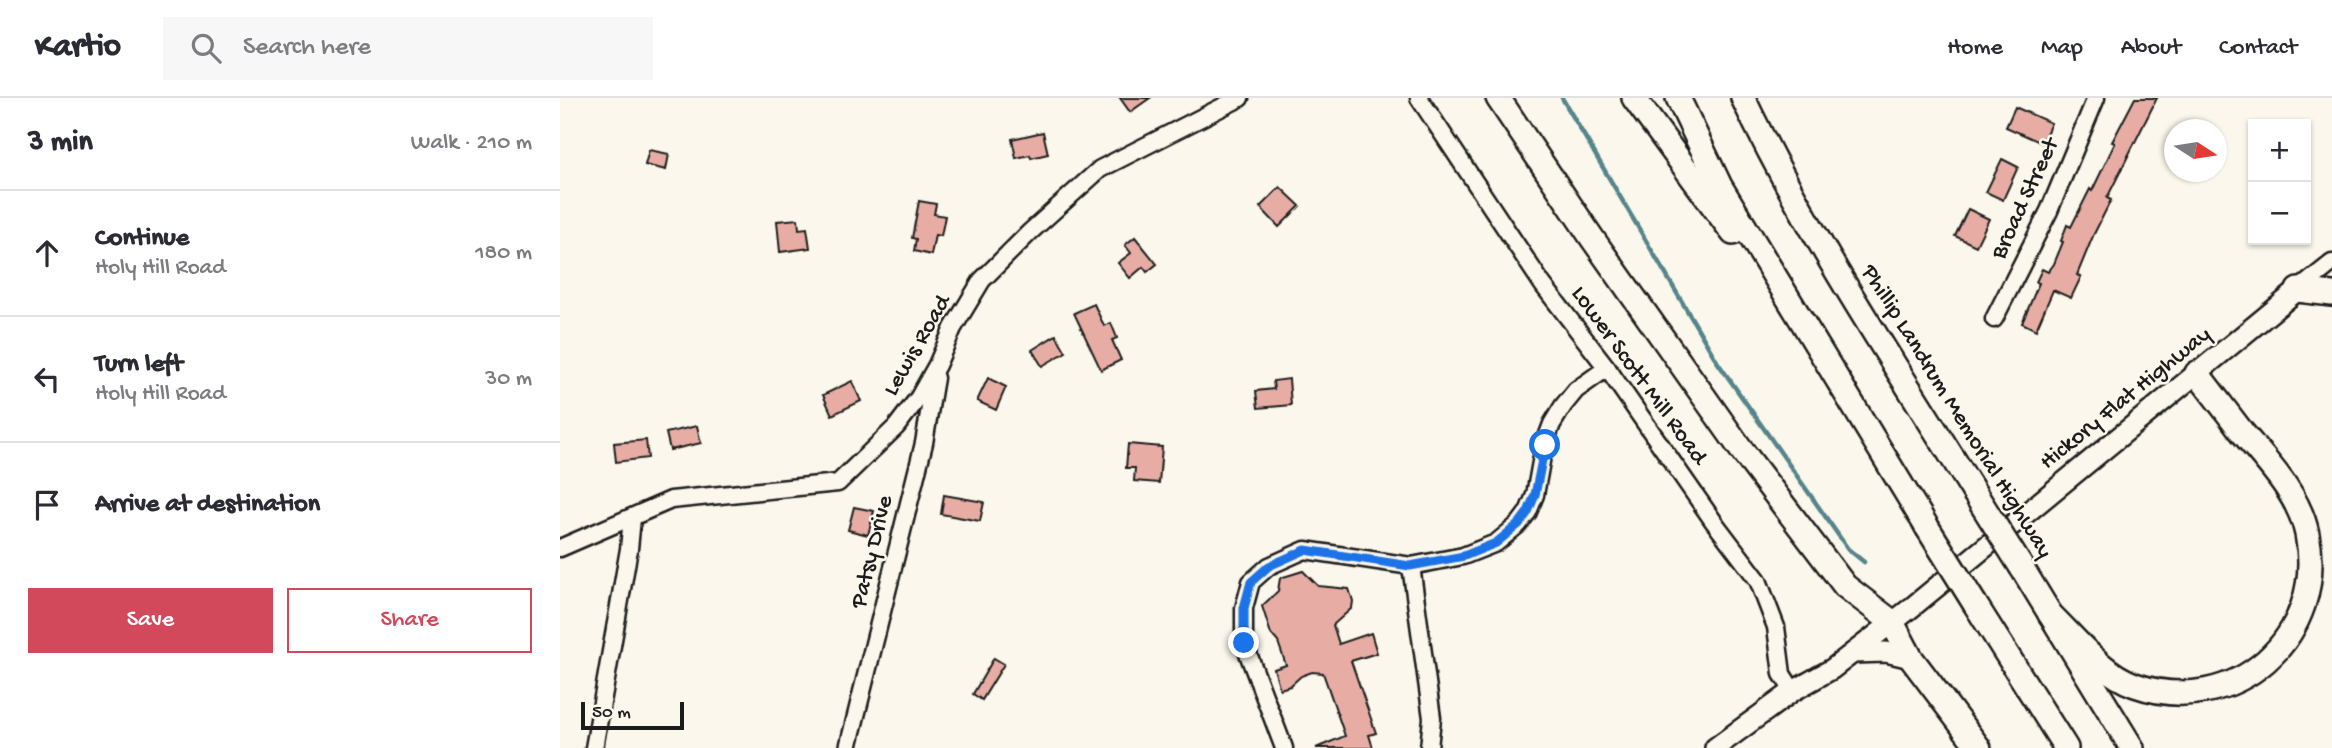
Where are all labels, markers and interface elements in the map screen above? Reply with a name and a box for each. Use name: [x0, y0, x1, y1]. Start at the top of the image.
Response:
search box: [163, 17, 653, 80]
text: Kartio: [35, 29, 121, 67]
icon: search: [187, 29, 225, 67]
text: Search here: [243, 33, 371, 64]
text: Home: [1947, 34, 2003, 63]
text: Map: [2041, 34, 2083, 63]
text: About: [2121, 34, 2181, 63]
text: Contact: [2219, 34, 2297, 63]
north arrow: [2164, 119, 2227, 182]
map controls: [2248, 119, 2311, 245]
button: +: [2248, 119, 2311, 182]
text: 3 min: [28, 126, 93, 161]
text: Walk · 210 m: [411, 130, 532, 157]
street label: Broad Street: [1985, 132, 2068, 265]
button: −: [2248, 182, 2311, 245]
text: Continue: [95, 224, 189, 255]
icon: ahead: [28, 234, 66, 272]
text: 180 m: [475, 240, 532, 267]
text: Holy Hill Road: [95, 255, 226, 282]
street label: Phillip Landrum Memorial Highway: [1853, 259, 2059, 564]
street label: Lower Scott Mill Road: [1563, 281, 1714, 473]
street label: Lewis Road: [877, 289, 960, 402]
street label: Hickory Flat Highway: [2035, 321, 2218, 477]
text: Turn left: [95, 350, 183, 381]
icon: left: [28, 360, 66, 398]
text: 30 m: [485, 366, 532, 393]
text: Holy Hill Road: [95, 381, 226, 408]
route start: [1529, 429, 1560, 460]
icon: arrive: [28, 486, 66, 524]
text: Arrive at destination: [95, 490, 320, 521]
street label: Patsy Drive: [845, 492, 901, 612]
button: Save: [28, 588, 273, 653]
button: Share: [287, 588, 532, 653]
route end: [1228, 627, 1259, 658]
scale bar: [581, 699, 684, 731]
text: 50 m: [592, 702, 631, 725]

